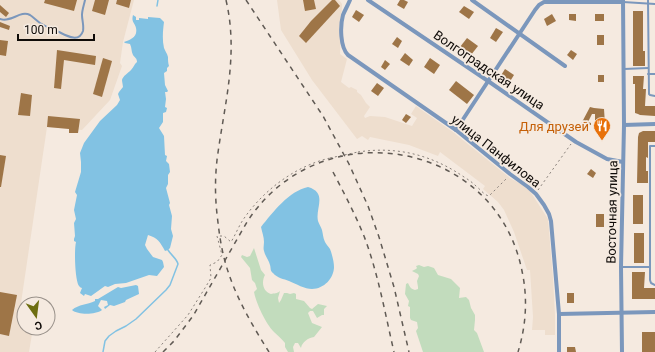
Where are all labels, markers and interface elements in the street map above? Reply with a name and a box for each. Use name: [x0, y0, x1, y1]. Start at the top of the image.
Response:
scale bar: [18, 16, 94, 42]
text: 100 m: [24, 23, 58, 37]
street label: Волгоградская улица: [431, 27, 547, 113]
street label: улица Панфилова: [448, 111, 544, 191]
restaurant icon: Для друзей: [592, 116, 612, 141]
place label: Для друзей: [519, 119, 589, 134]
street label: Восточная улица: [604, 160, 620, 264]
north arrow: [16, 296, 56, 336]
text: С: [33, 318, 43, 332]

